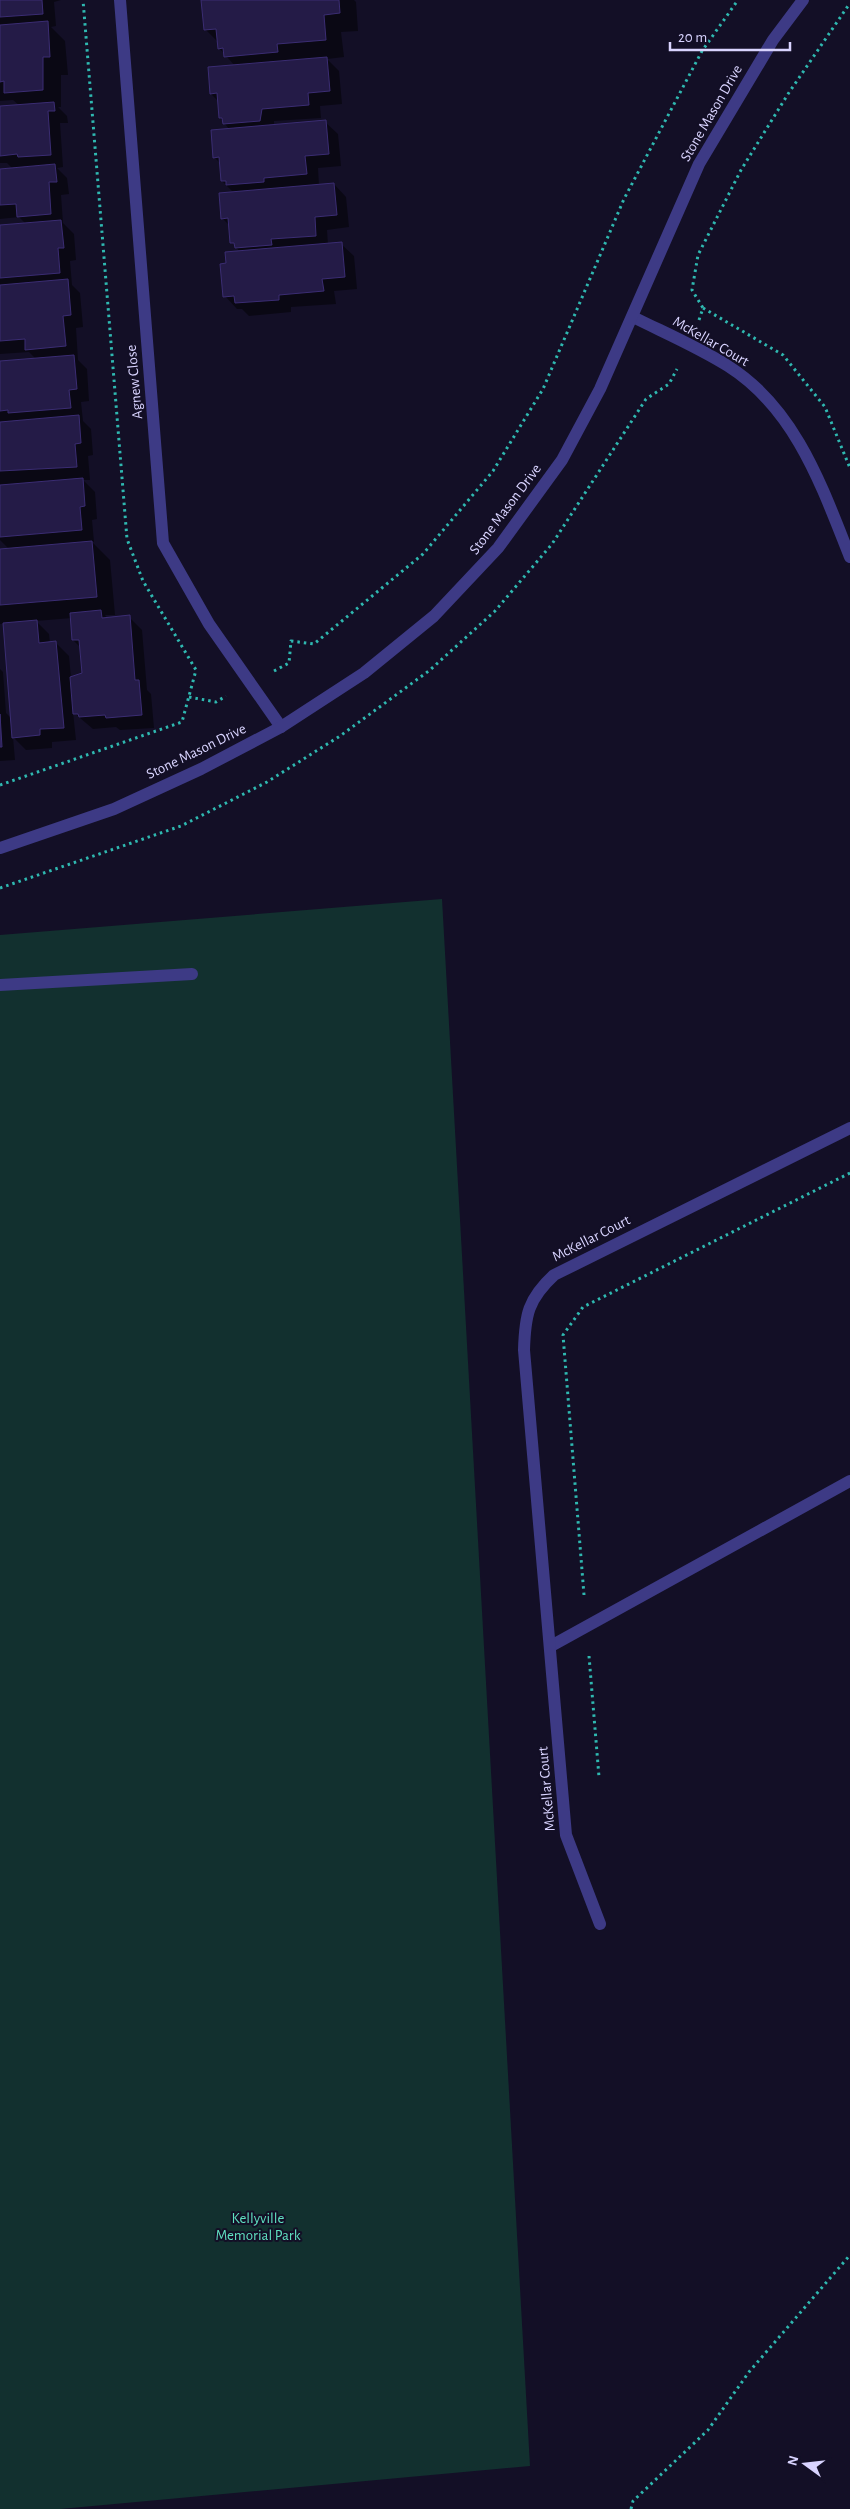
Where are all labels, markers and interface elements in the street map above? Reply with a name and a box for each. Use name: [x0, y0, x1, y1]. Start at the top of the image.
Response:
scale bar: [670, 20, 790, 52]
text: 20 m: [678, 30, 707, 45]
street label: Stone Mason Drive: [678, 62, 745, 164]
street label: McKellar Court: [670, 314, 752, 369]
street label: Agnew Close: [124, 344, 145, 420]
street label: Stone Mason Drive: [467, 461, 544, 557]
street label: Stone Mason Drive: [144, 721, 248, 782]
street label: McKellar Court: [550, 1212, 633, 1264]
street label: McKellar Court: [535, 1746, 558, 1832]
park label: Kellyville Memorial Park: [215, 2211, 301, 2243]
north arrow: [780, 2439, 830, 2489]
text: N: [785, 2454, 801, 2467]

